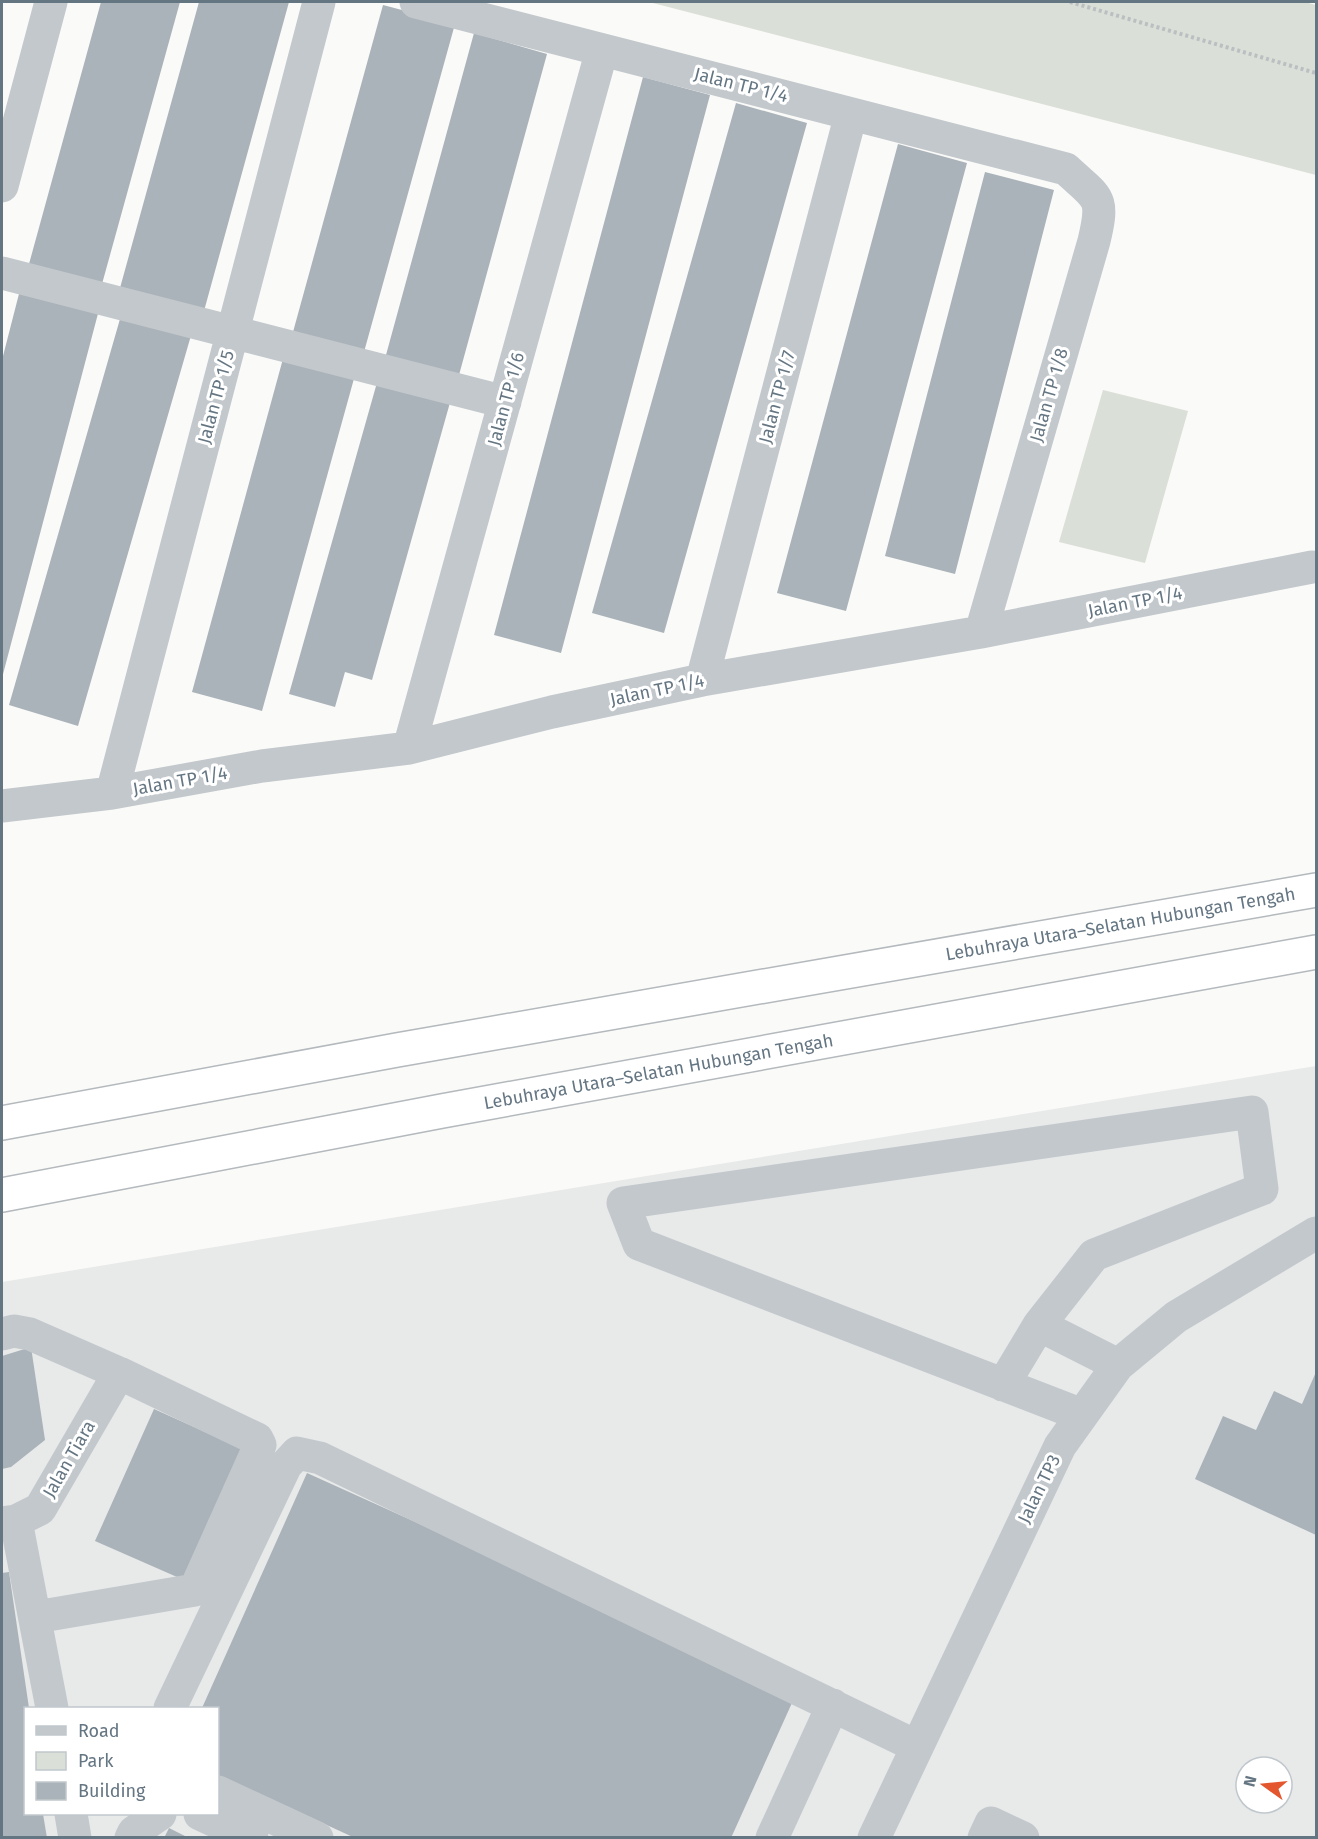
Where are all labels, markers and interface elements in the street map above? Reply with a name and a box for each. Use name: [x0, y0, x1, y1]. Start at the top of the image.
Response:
street label: Jalan TP 1/4: [692, 63, 791, 107]
street label: Jalan TP 1/8: [1025, 345, 1073, 444]
street label: Jalan TP 1/5: [193, 348, 239, 446]
street label: Jalan TP 1/7: [754, 348, 800, 446]
street label: Jalan TP 1/6: [483, 350, 529, 448]
street label: Jalan TP 1/4: [1086, 582, 1185, 622]
street label: Jalan TP 1/4: [608, 669, 707, 711]
street label: Jalan TP 1/4: [131, 762, 229, 800]
street label: Lebuhraya Utara–Selatan Hubungan Tengah: [944, 883, 1297, 965]
street label: Lebuhraya Utara–Selatan Hubungan Tengah: [482, 1029, 835, 1114]
street label: Jalan Tiara: [38, 1416, 100, 1502]
street label: Jalan TP3: [1013, 1451, 1065, 1527]
legend: [24, 1707, 219, 1815]
text: Road: [78, 1720, 120, 1742]
text: Park: [78, 1750, 114, 1772]
north arrow: [1234, 1755, 1294, 1815]
text: N: [1239, 1774, 1261, 1789]
text: Building: [78, 1780, 146, 1802]

